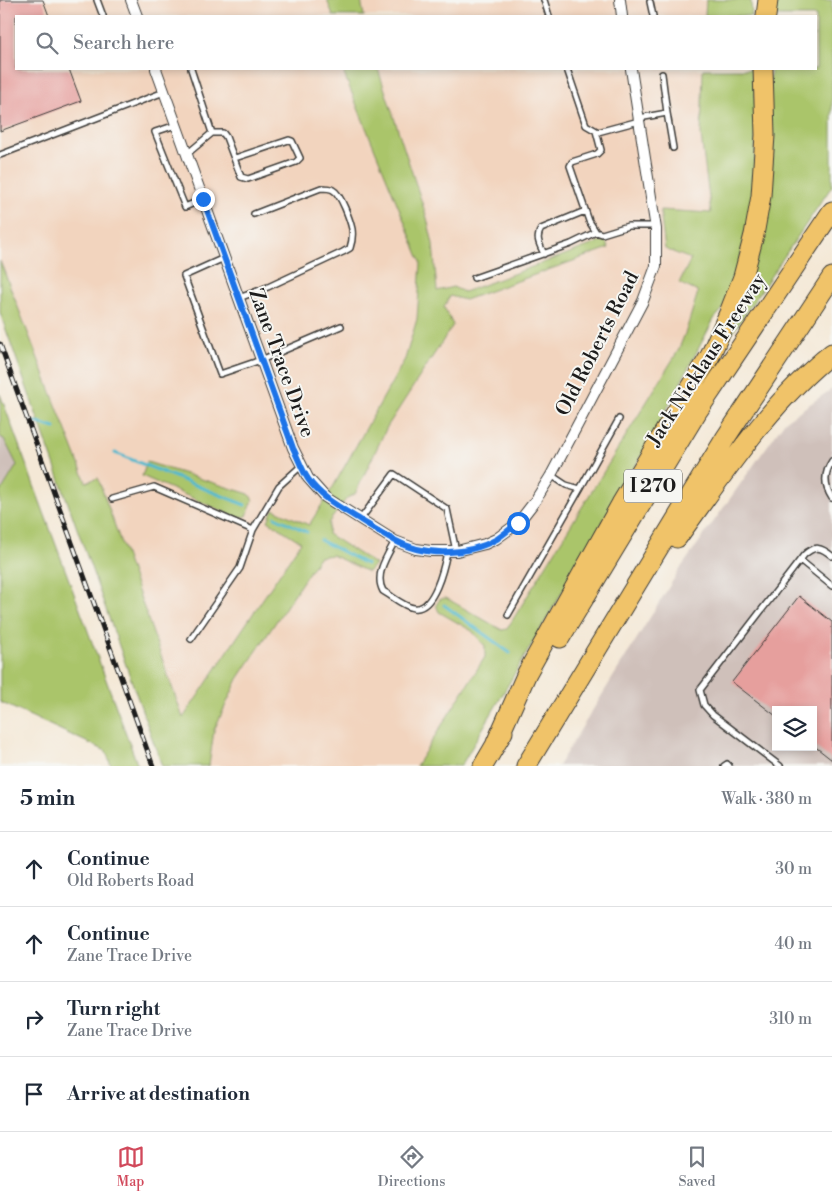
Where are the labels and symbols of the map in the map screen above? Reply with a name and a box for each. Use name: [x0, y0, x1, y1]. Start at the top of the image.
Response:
route end: [192, 188, 215, 211]
street label: Old Roberts Road: [551, 267, 646, 421]
street label: Jack Nicklaus Freeway: [641, 269, 772, 452]
street label: Zane Trace Drive: [243, 285, 319, 441]
road number: I 270: [624, 470, 682, 502]
route start: [507, 512, 530, 535]

